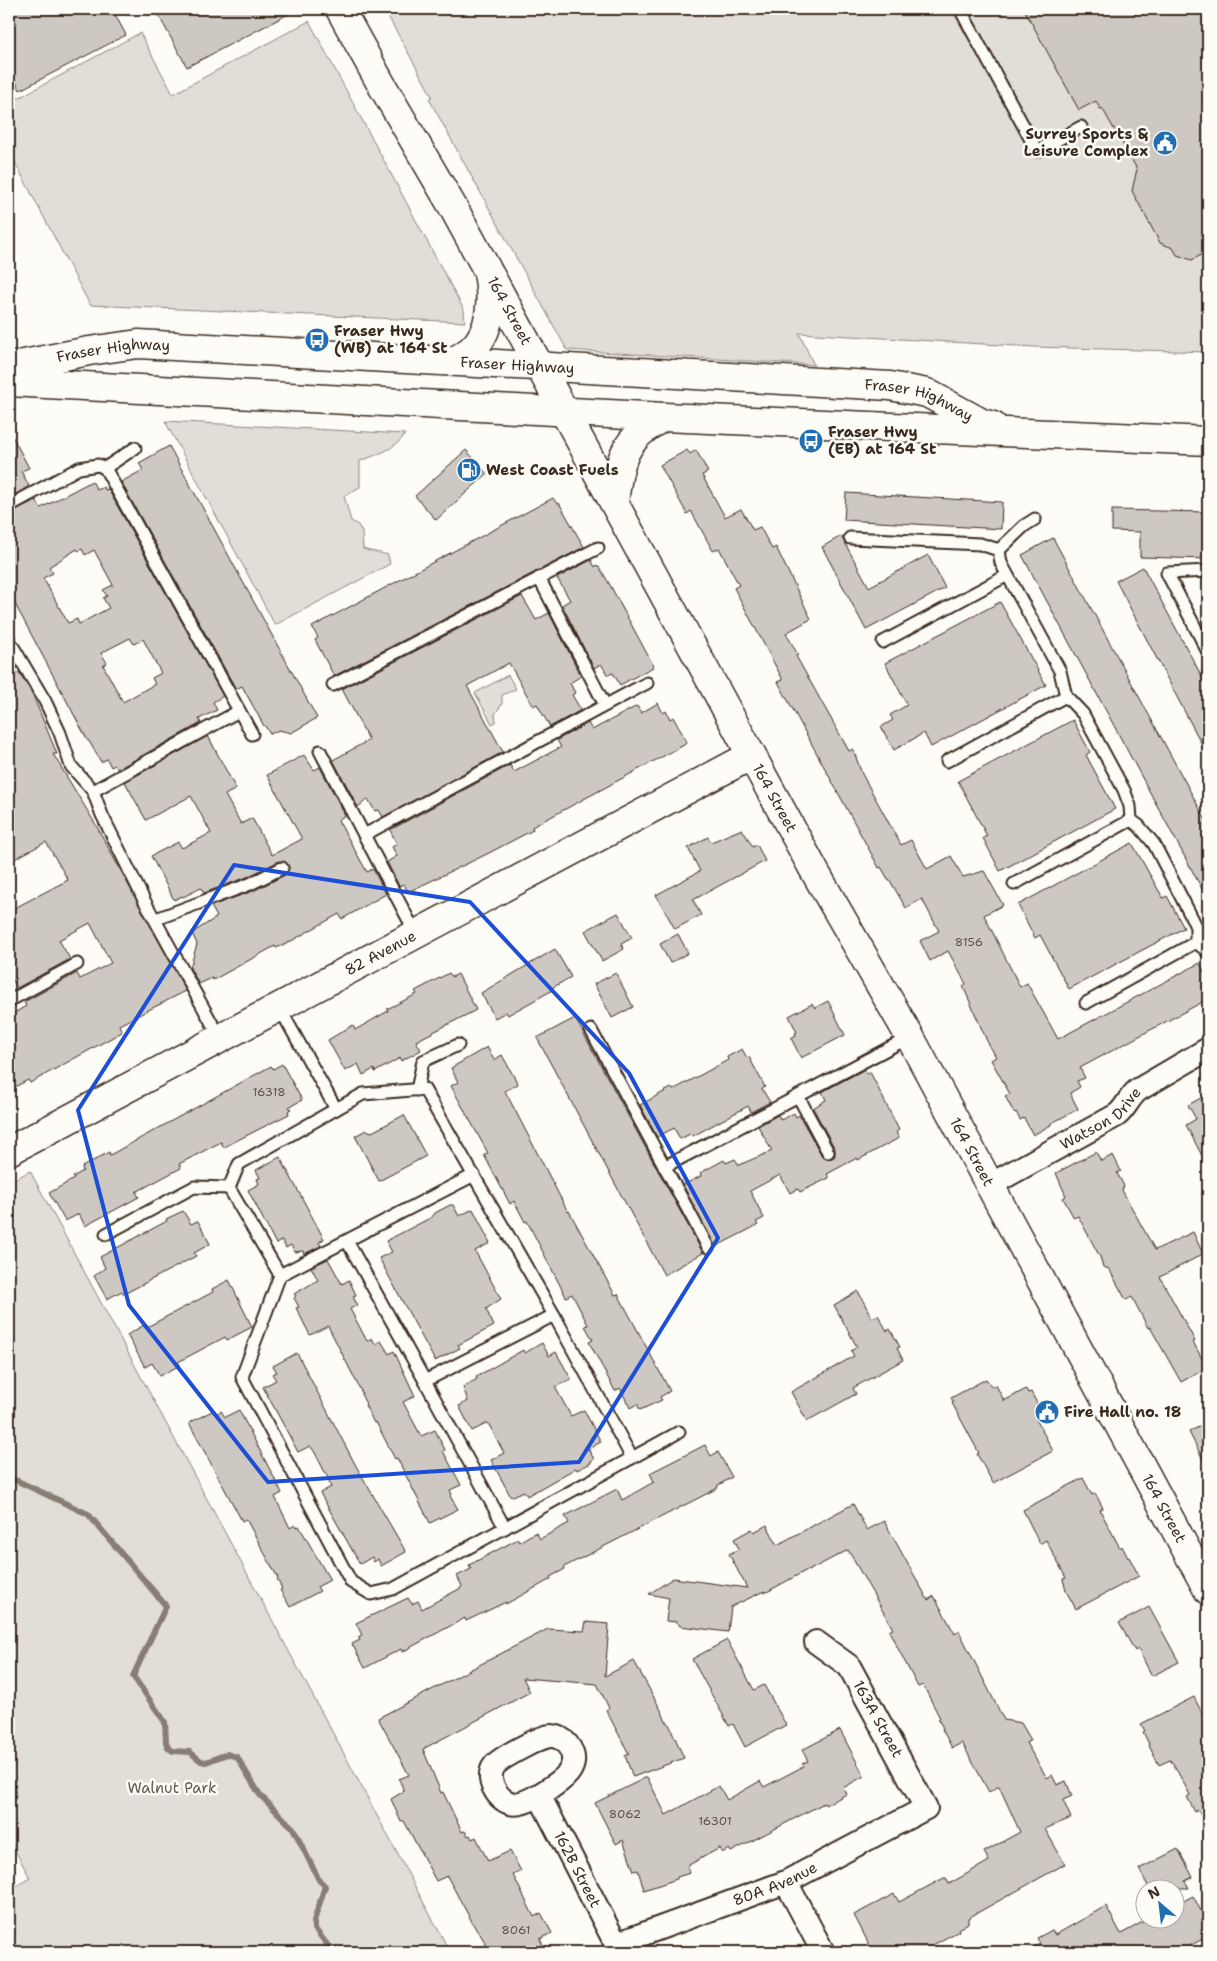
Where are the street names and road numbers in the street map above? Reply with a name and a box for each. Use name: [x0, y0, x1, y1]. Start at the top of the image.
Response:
street label: 164 Street: [483, 273, 536, 349]
street label: Fraser Highway: [55, 334, 171, 367]
street label: Fraser Highway: [460, 352, 575, 378]
street label: Fraser Highway: [864, 375, 977, 426]
street label: 164 Street: [748, 760, 802, 836]
street label: 82 Avenue: [341, 926, 420, 980]
street label: Watson Drive: [1057, 1082, 1145, 1154]
street label: 164 Street: [945, 1114, 999, 1190]
street label: 164 Street: [1137, 1470, 1191, 1546]
street label: 163A Street: [848, 1677, 908, 1761]
street label: 162B Street: [549, 1828, 605, 1911]
street label: 80A Avenue: [730, 1857, 821, 1911]

